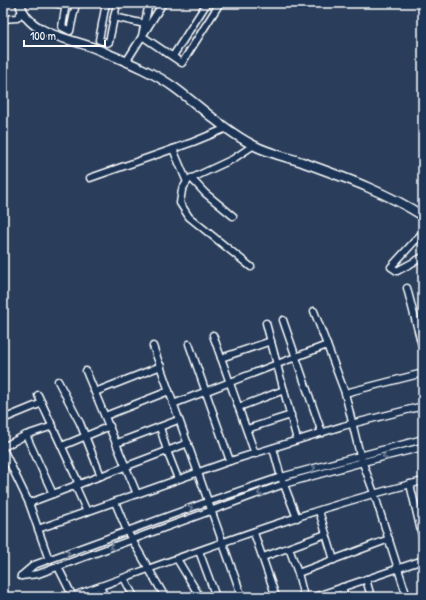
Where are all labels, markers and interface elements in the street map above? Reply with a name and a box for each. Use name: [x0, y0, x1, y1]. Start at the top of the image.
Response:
scale bar: [24, 22, 105, 48]
text: 100 m: [30, 27, 56, 44]
one-way arrow: [382, 452, 388, 460]
one-way arrow: [309, 464, 316, 473]
one-way arrow: [257, 488, 264, 496]
one-way arrow: [186, 505, 193, 513]
one-way arrow: [109, 542, 116, 551]
one-way arrow: [64, 549, 71, 558]

